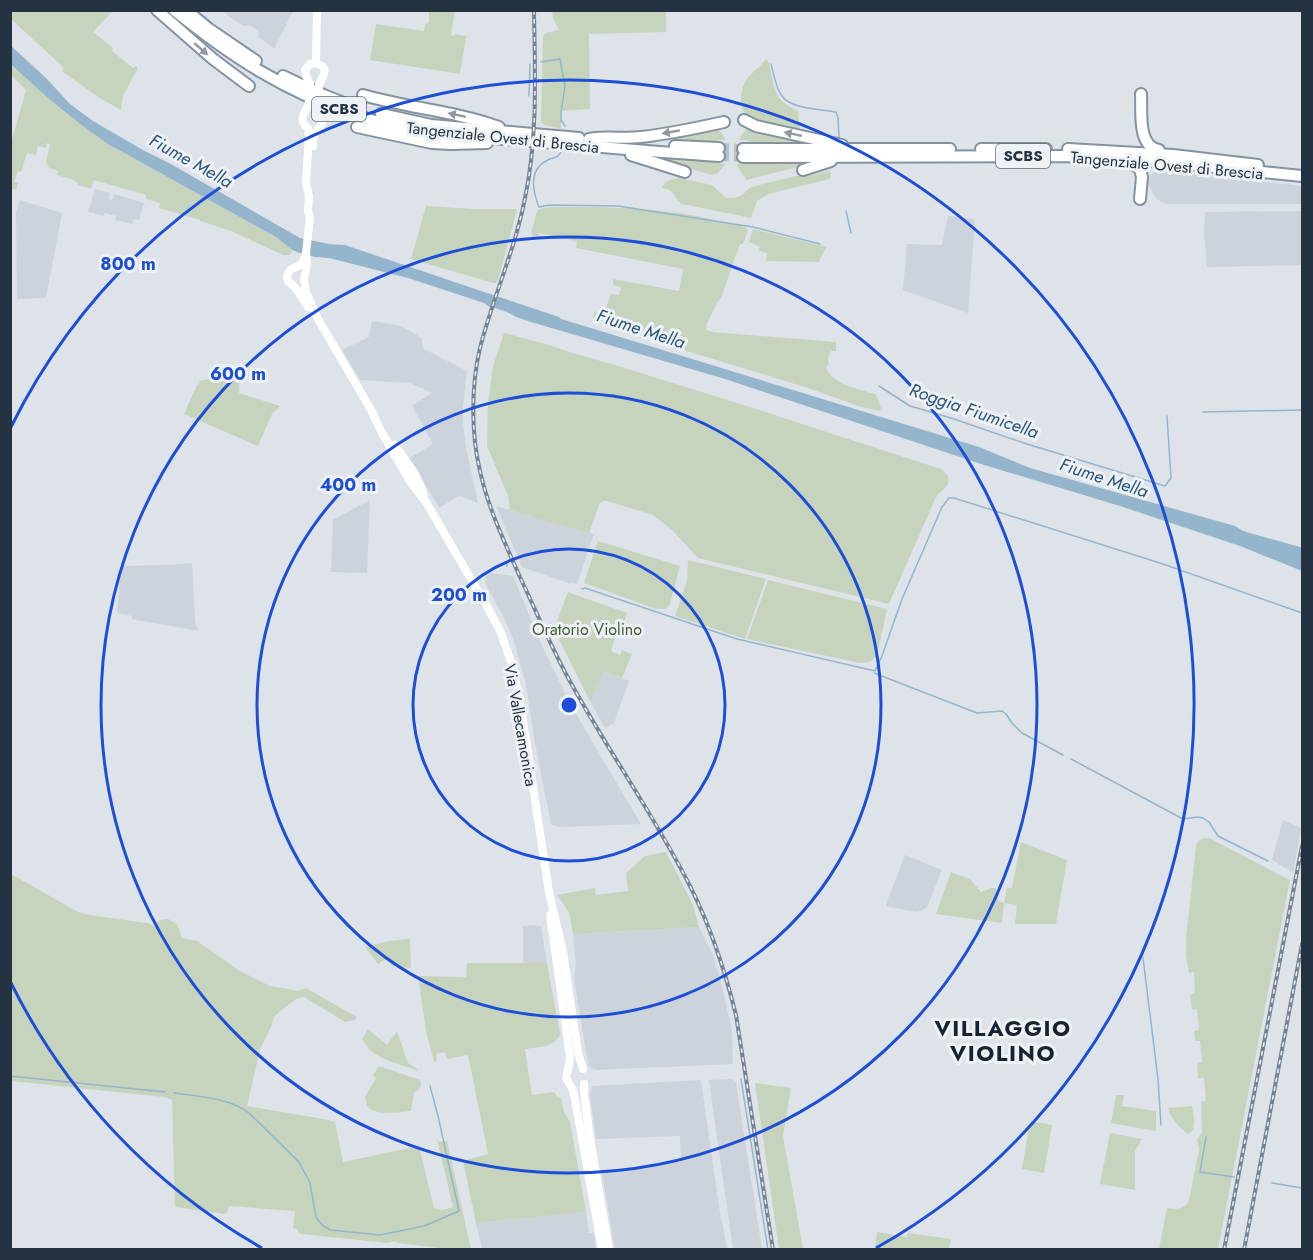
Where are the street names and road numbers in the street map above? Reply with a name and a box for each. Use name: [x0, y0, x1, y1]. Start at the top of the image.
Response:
road number: SCBS: [312, 97, 366, 121]
street label: Tangenziale Ovest di Brescia: [406, 116, 600, 159]
road number: SCBS: [996, 144, 1050, 168]
street label: Tangenziale Ovest di Brescia: [1070, 146, 1264, 185]
street label: Via Vallecamonica: [498, 662, 543, 788]

